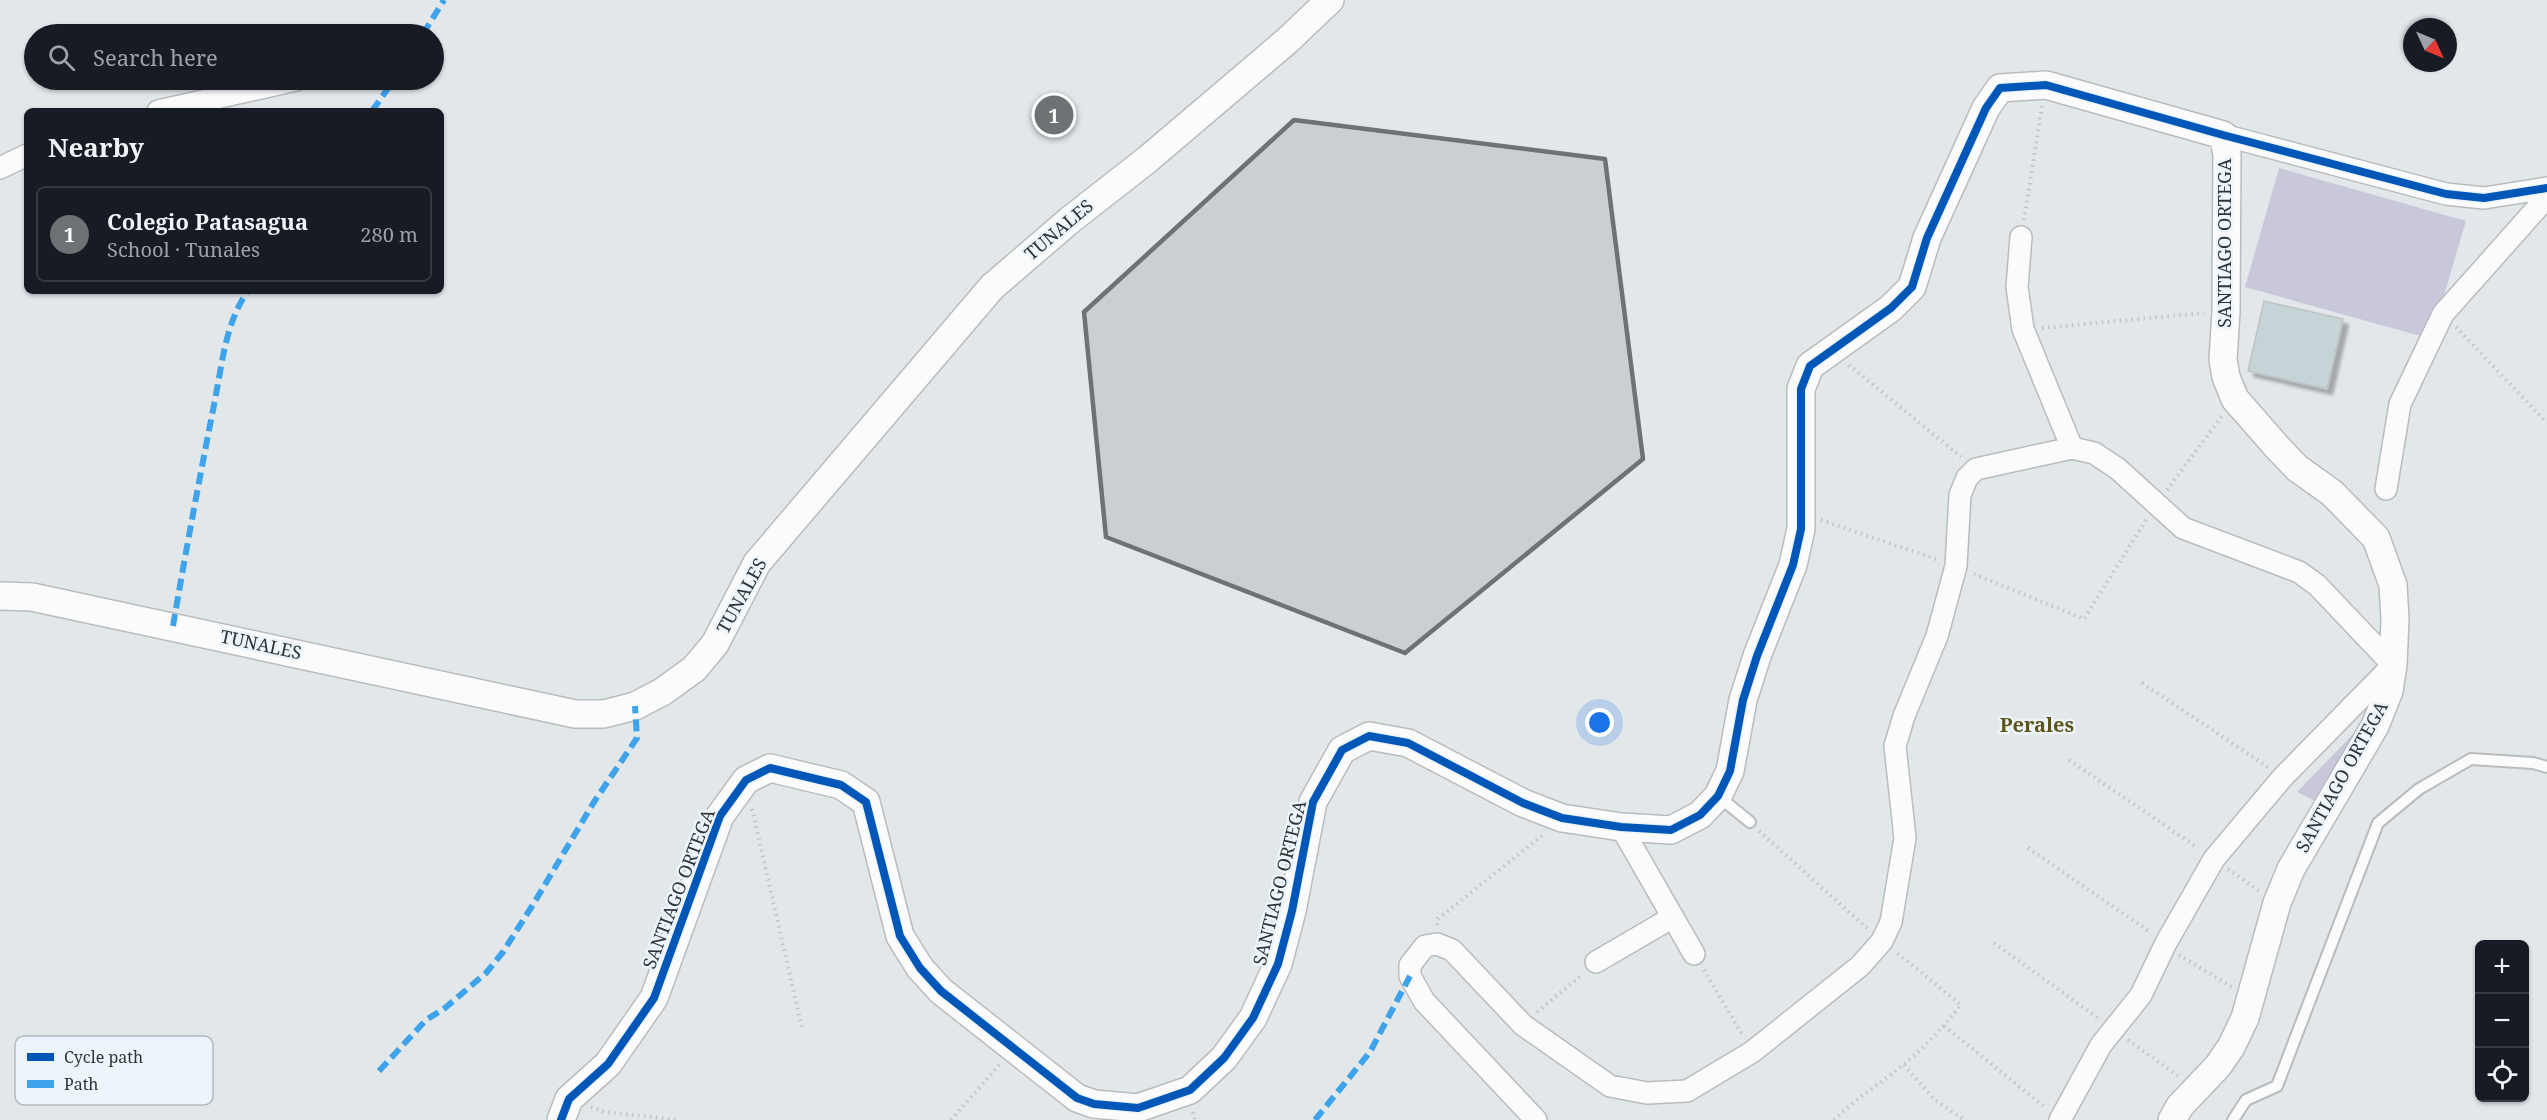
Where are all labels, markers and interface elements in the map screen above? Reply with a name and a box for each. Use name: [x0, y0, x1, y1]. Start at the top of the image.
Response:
north arrow: [2403, 18, 2457, 72]
search box: [24, 24, 444, 90]
icon: search: [45, 41, 78, 74]
text: Search here: [93, 42, 218, 72]
pin: 1: [1034, 92, 1074, 138]
text: Nearby: [48, 129, 144, 165]
street label: SANTIAGO ORTEGA: [2212, 158, 2236, 328]
street label: TUNALES: [1019, 193, 1098, 265]
text: Colegio Patasagua: [107, 206, 308, 236]
text: 1: [64, 221, 75, 248]
text: 280 m: [360, 221, 418, 248]
text: School · Tunales: [107, 236, 260, 263]
street label: TUNALES: [711, 554, 772, 637]
street label: TUNALES: [218, 624, 304, 664]
street label: SANTIAGO ORTEGA: [2290, 696, 2393, 856]
your location: [1585, 708, 1614, 737]
district label: Perales: [2000, 711, 2074, 738]
street label: SANTIAGO ORTEGA: [1247, 797, 1311, 968]
street label: SANTIAGO ORTEGA: [637, 805, 720, 972]
map controls: [2475, 940, 2529, 1102]
button: +: [2475, 940, 2529, 994]
button: −: [2475, 994, 2529, 1048]
legend: [15, 1036, 213, 1105]
text: Cycle path: [64, 1046, 143, 1068]
button: locate: [2475, 1048, 2529, 1102]
text: Path: [64, 1073, 98, 1095]

